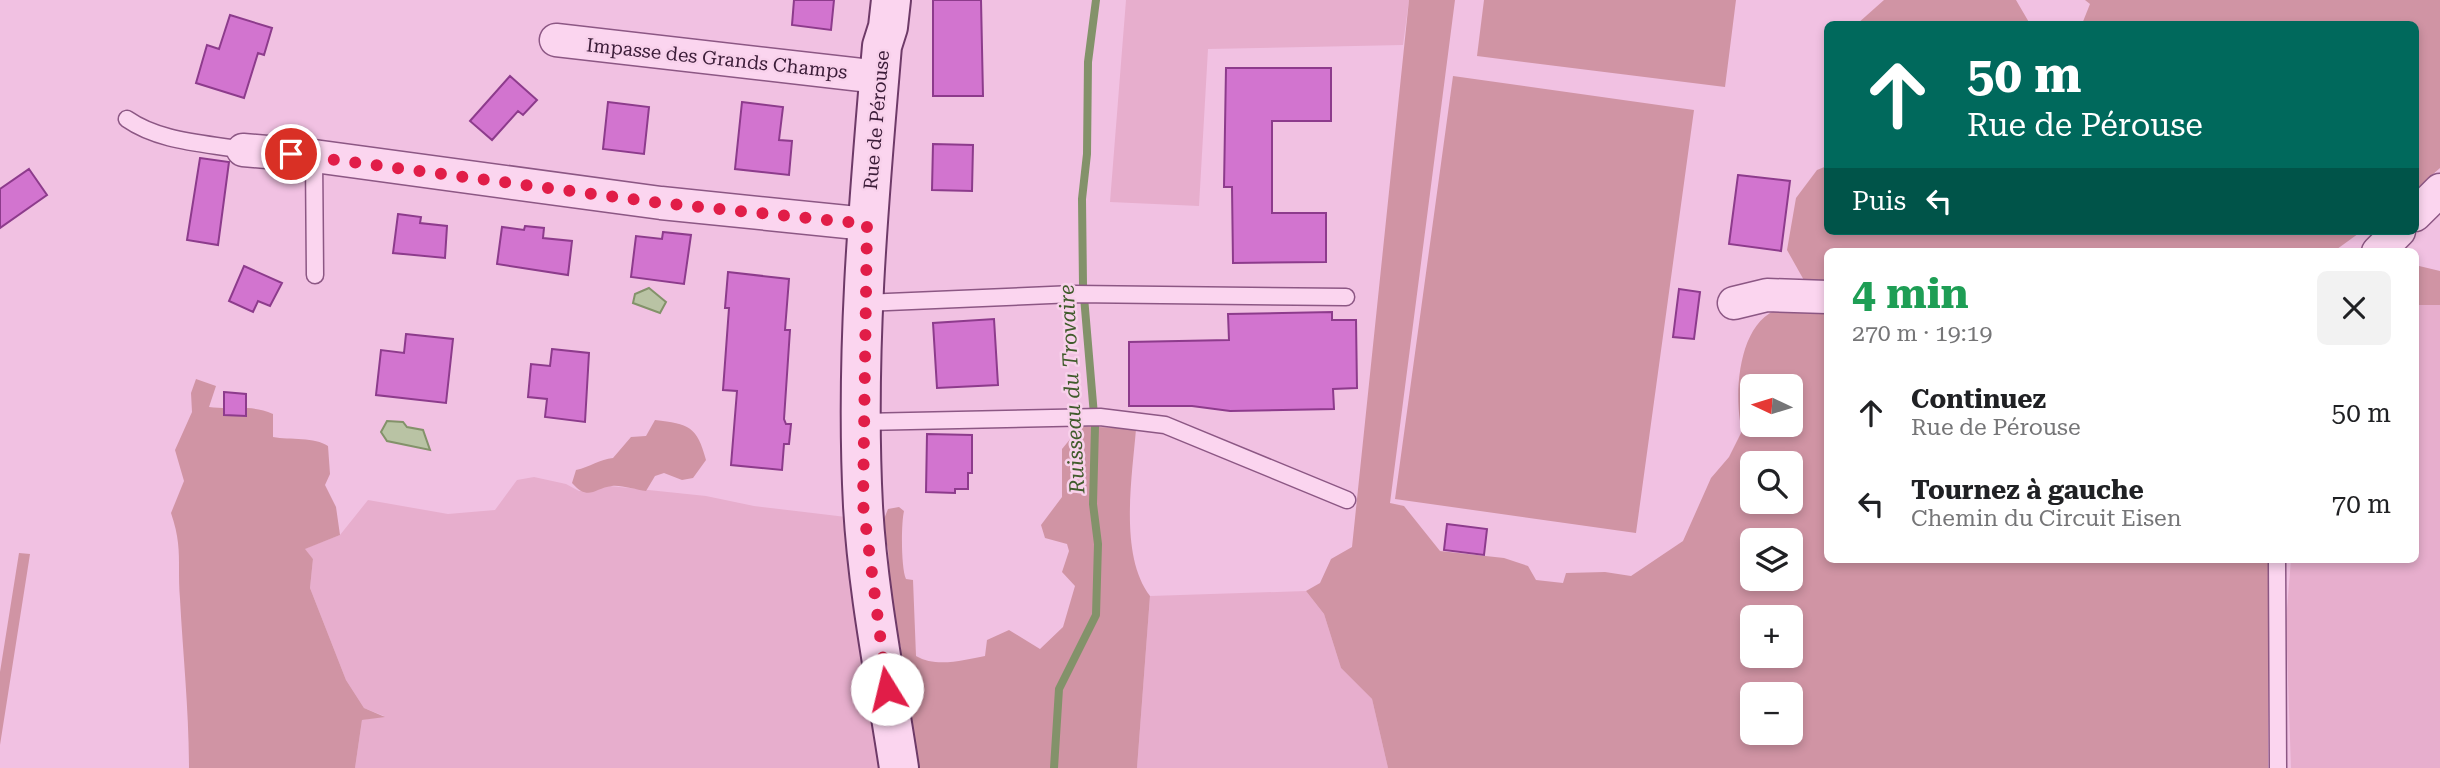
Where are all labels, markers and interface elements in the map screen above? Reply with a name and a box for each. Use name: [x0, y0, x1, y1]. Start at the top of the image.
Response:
street label: Impasse des Grands Champs: [585, 33, 849, 84]
text: 50 m: [1967, 47, 2082, 104]
street label: Rue de Pérouse: [859, 49, 894, 191]
icon: ahead: [1852, 49, 1943, 140]
text: Rue de Pérouse: [1967, 106, 2203, 144]
pin: [261, 124, 321, 184]
icon: arrive: [272, 135, 310, 173]
icon: left: [1920, 182, 1958, 220]
text: Puis: [1852, 186, 1906, 216]
text: 4 min: [1852, 269, 1969, 318]
button: close: [2317, 271, 2391, 345]
water label: Ruisseau du Trovaire: [1055, 284, 1090, 495]
text: 270 m · 19:19: [1852, 320, 1992, 347]
north arrow: [1740, 374, 1802, 438]
map controls: [1740, 374, 1803, 745]
text: Continuez: [1911, 384, 2046, 414]
icon: ahead: [1852, 394, 1890, 432]
text: 50 m: [2332, 398, 2391, 428]
text: Rue de Pérouse: [1911, 414, 2081, 441]
button: search: [1740, 451, 1803, 514]
text: Tournez à gauche: [1911, 475, 2144, 505]
icon: left: [1852, 485, 1890, 523]
text: 70 m: [2332, 489, 2391, 519]
text: Chemin du Circuit Eisen: [1911, 505, 2182, 532]
button: layers: [1740, 528, 1803, 591]
button: +: [1740, 605, 1803, 668]
position arrow: [850, 652, 924, 726]
button: −: [1740, 682, 1803, 745]

